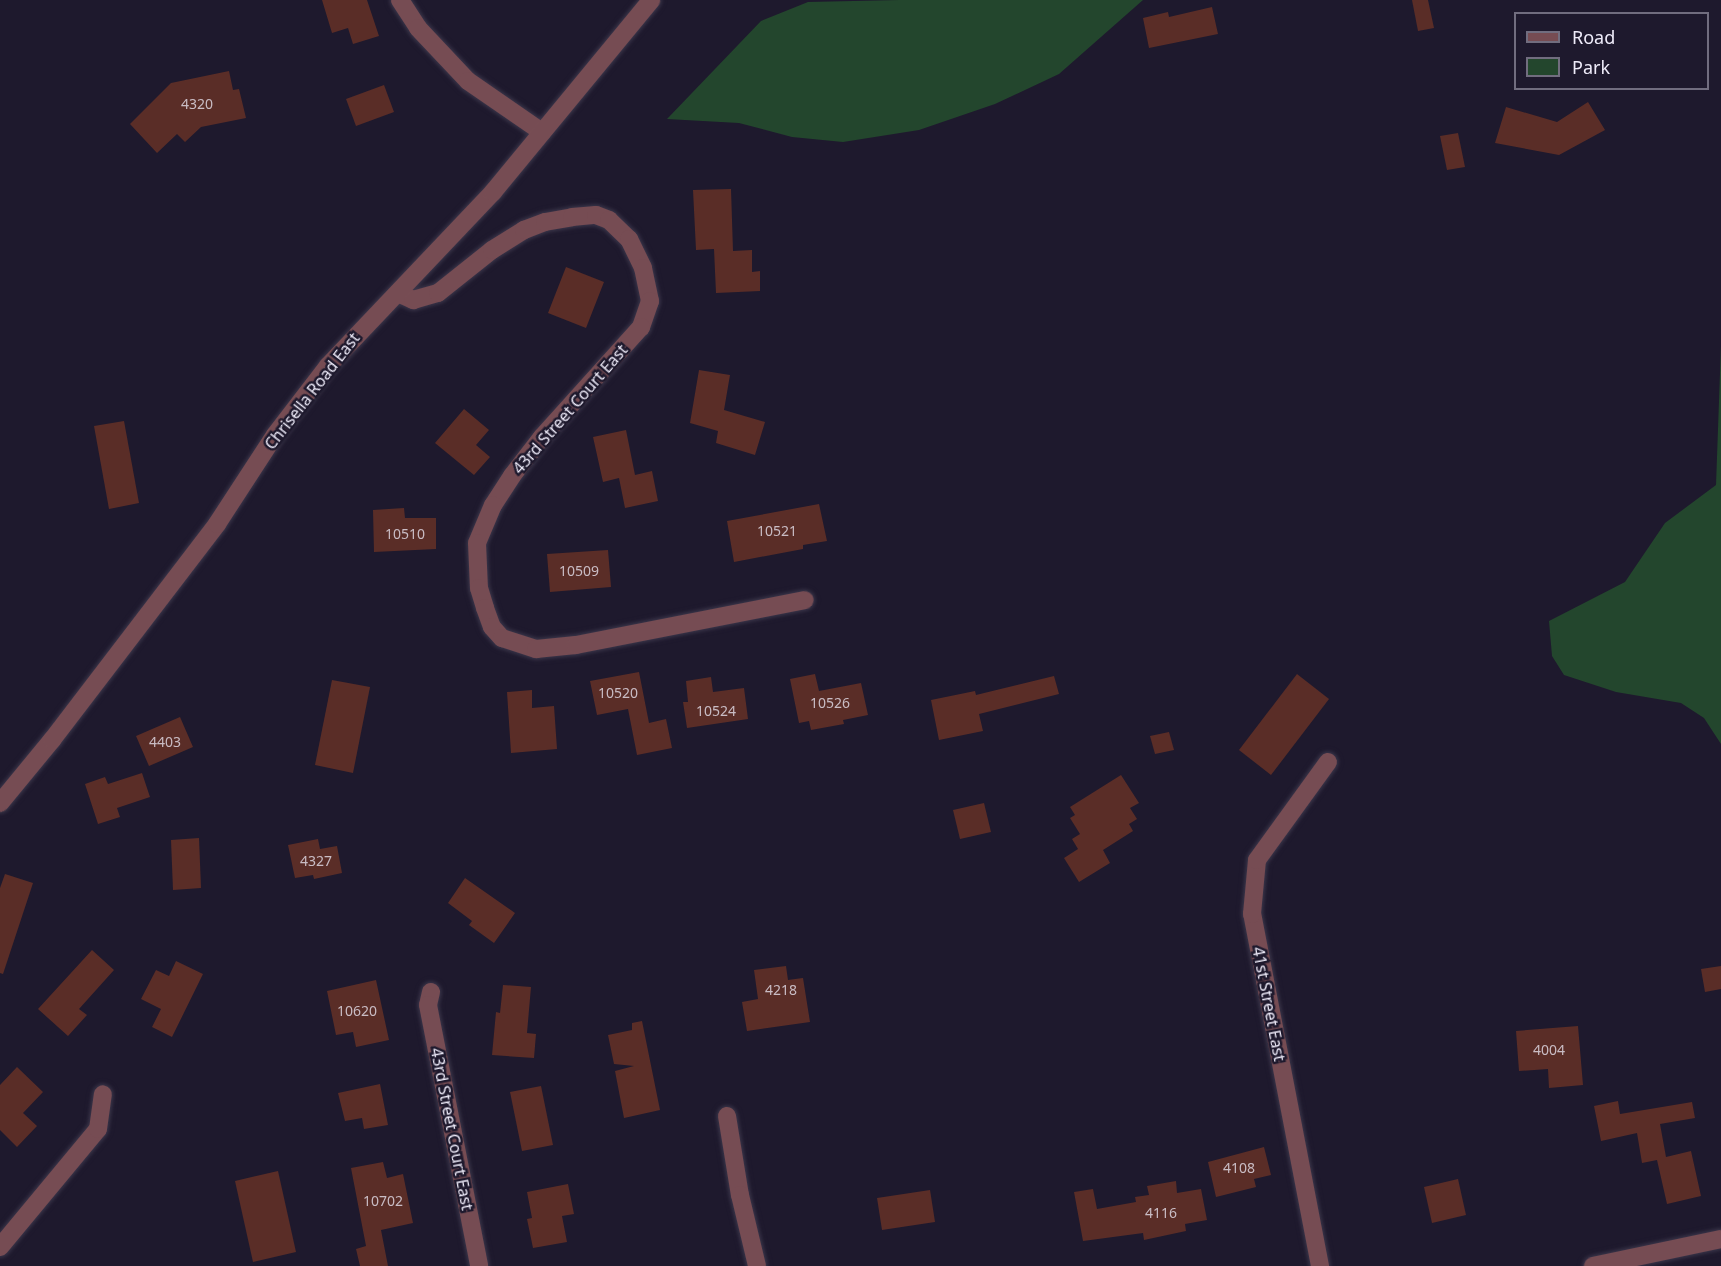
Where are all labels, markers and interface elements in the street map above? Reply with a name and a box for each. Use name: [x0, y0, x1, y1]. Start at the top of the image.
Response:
legend: [1514, 12, 1709, 90]
text: Road: [1572, 25, 1615, 49]
text: Park: [1572, 55, 1610, 79]
house number: 4320: [181, 96, 213, 112]
street label: Chrisella Road East: [260, 329, 364, 453]
street label: 43rd Street Court East: [509, 340, 631, 478]
house number: 10521: [757, 523, 797, 539]
house number: 10510: [385, 526, 425, 542]
house number: 10509: [559, 563, 599, 579]
house number: 10520: [598, 685, 638, 701]
house number: 10526: [810, 695, 850, 711]
house number: 10524: [696, 703, 736, 719]
house number: 4403: [149, 734, 181, 750]
house number: 4327: [300, 853, 332, 869]
street label: 41st Street East: [1249, 945, 1289, 1063]
house number: 4218: [765, 982, 797, 998]
house number: 10620: [337, 1003, 377, 1019]
house number: 4004: [1533, 1042, 1565, 1058]
street label: 43rd Street Court East: [427, 1046, 477, 1212]
house number: 4108: [1223, 1160, 1255, 1176]
house number: 10702: [363, 1193, 403, 1209]
house number: 4116: [1145, 1205, 1177, 1221]

